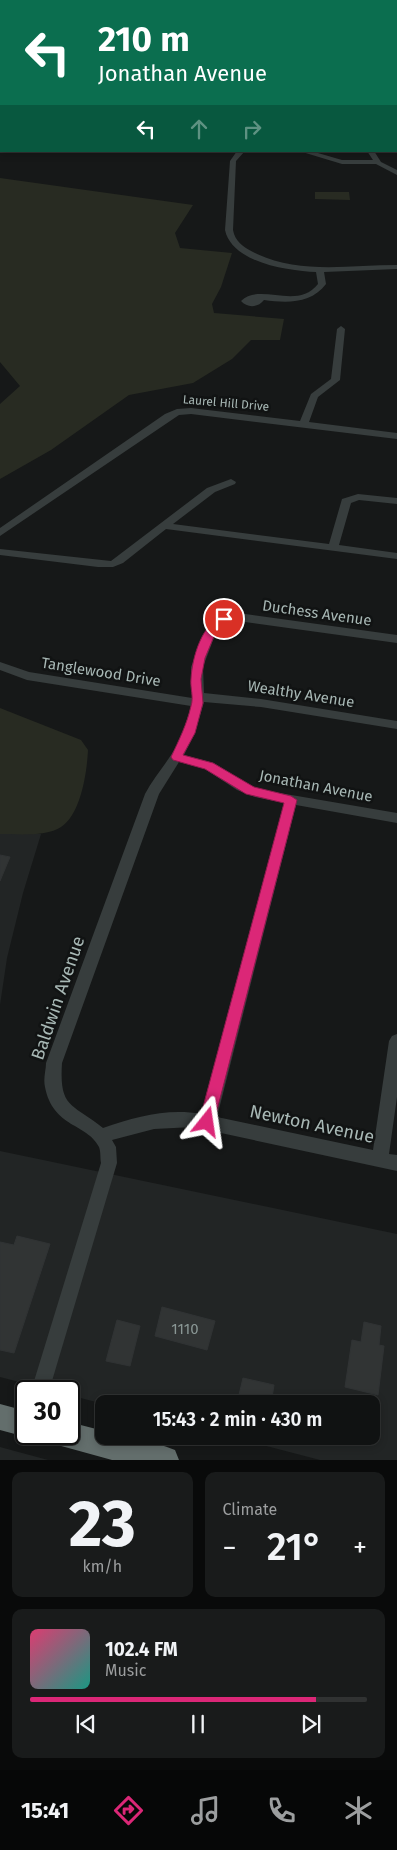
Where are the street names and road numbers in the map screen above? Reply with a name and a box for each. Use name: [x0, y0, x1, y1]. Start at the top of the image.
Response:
street label: Laurel Hill Drive: [182, 392, 270, 414]
street label: Duchess Avenue: [261, 596, 373, 630]
street label: Tanglewood Drive: [40, 654, 162, 690]
street label: Wealthy Avenue: [246, 677, 356, 711]
street label: Jonathan Avenue: [258, 766, 374, 806]
street label: Baldwin Avenue: [27, 933, 89, 1063]
street label: Newton Avenue: [248, 1100, 376, 1148]

